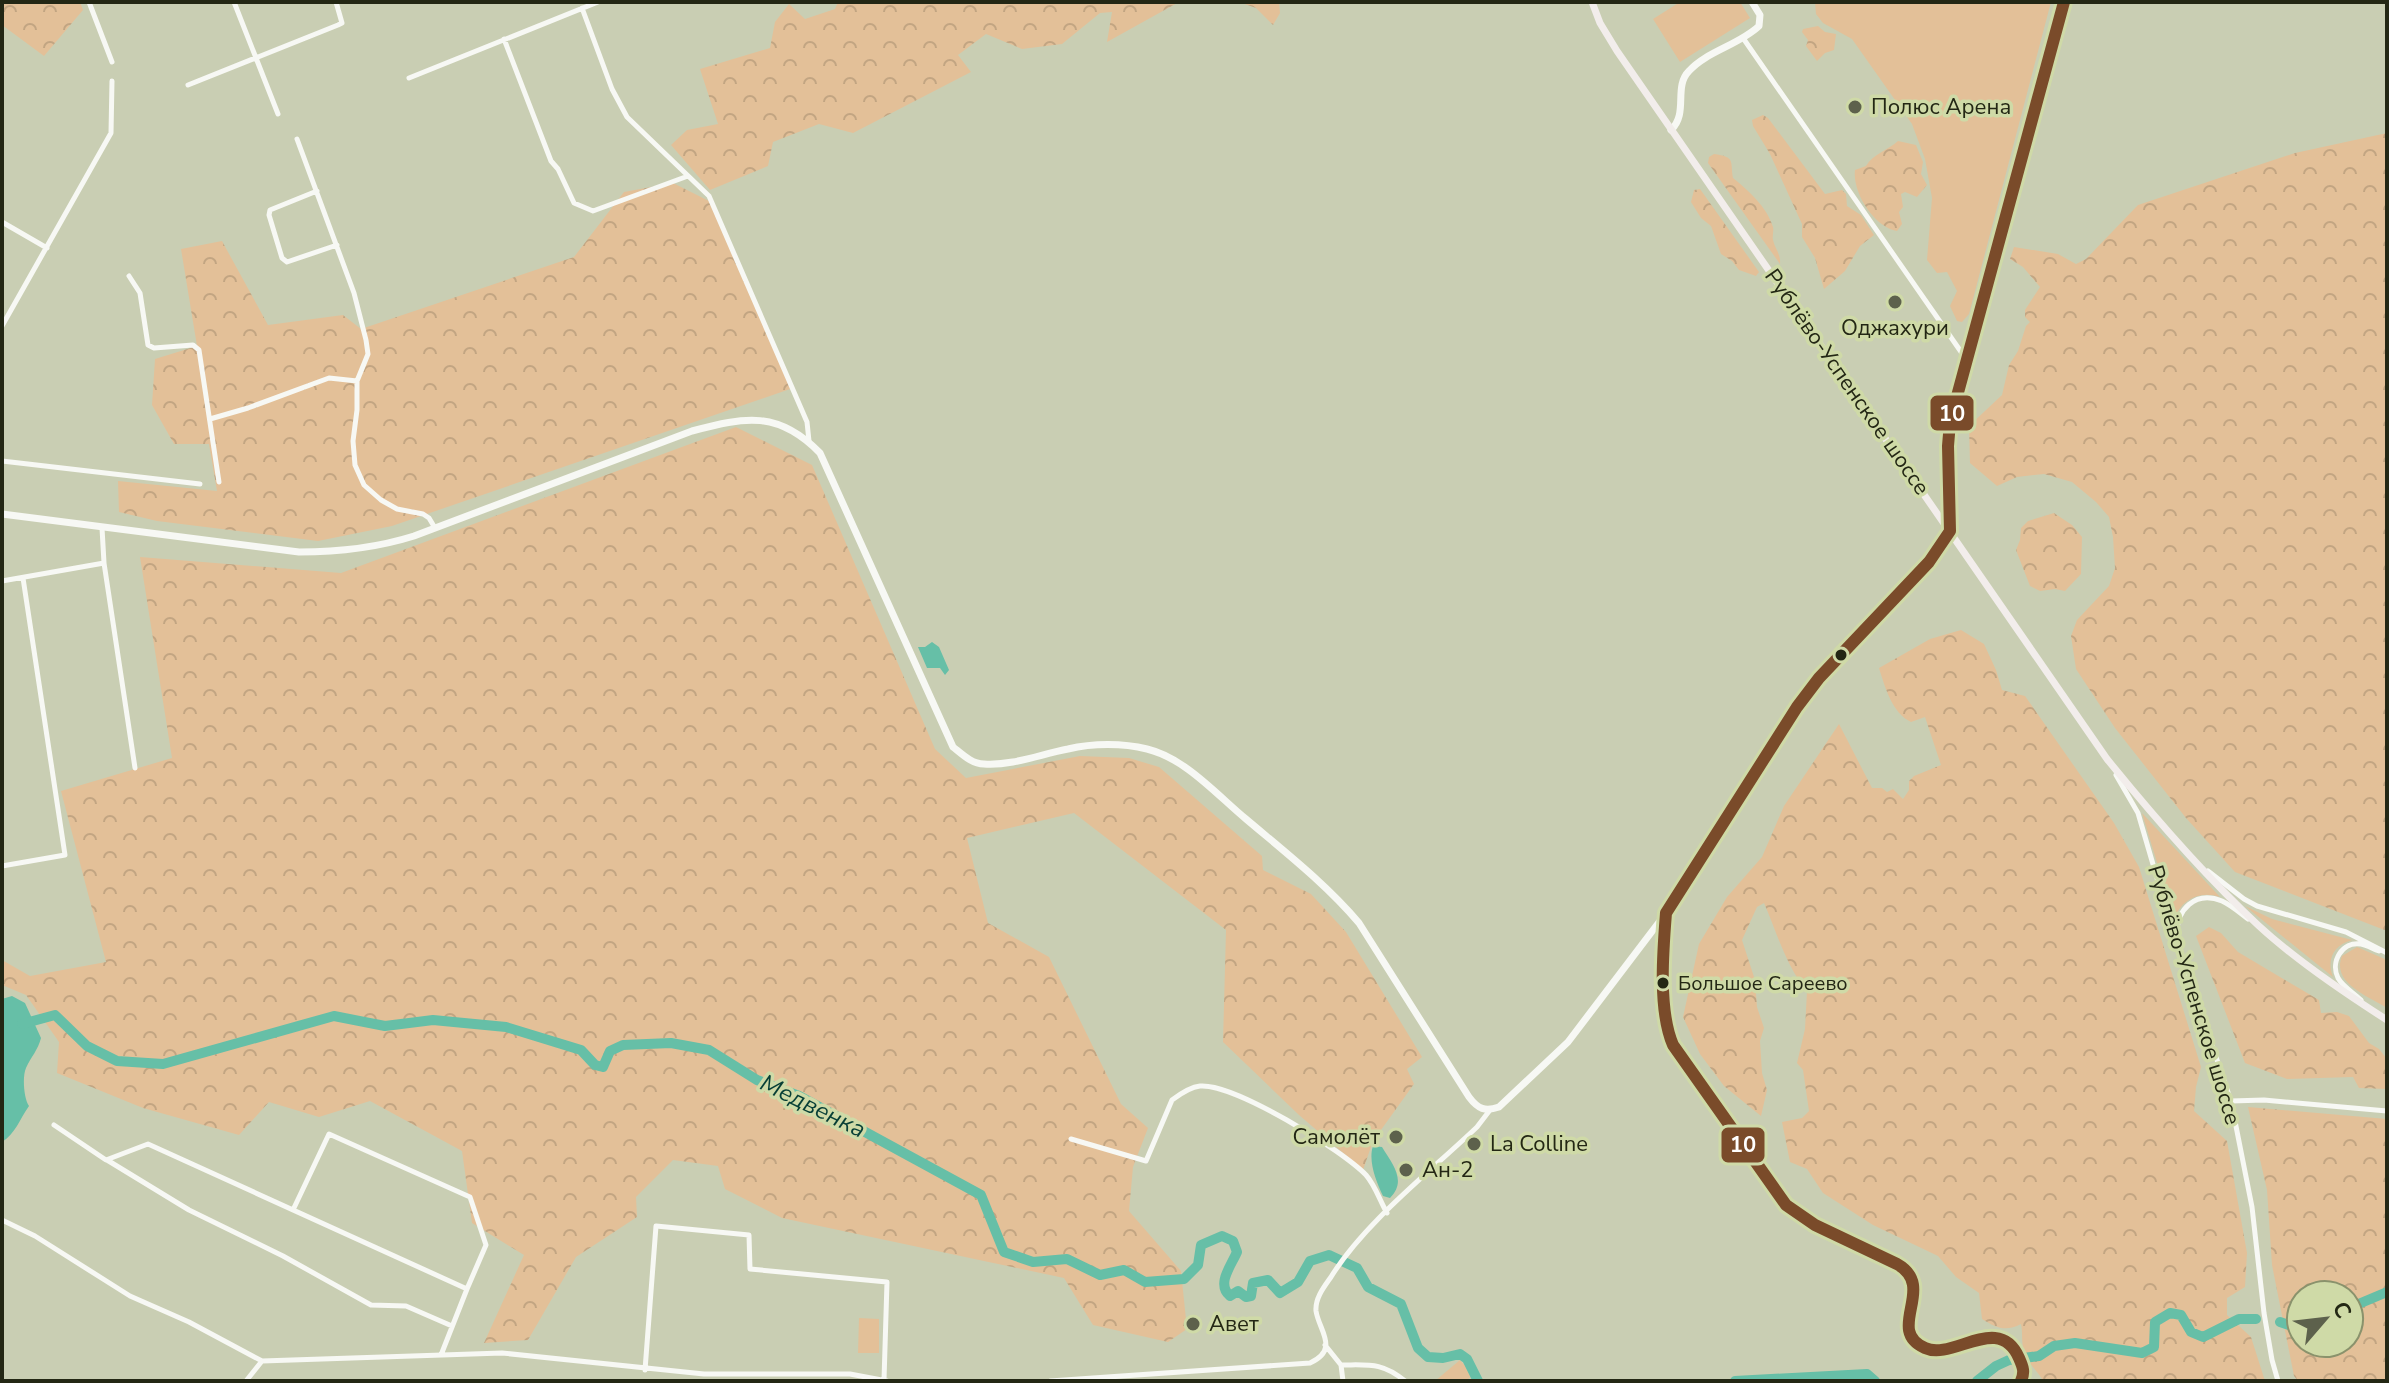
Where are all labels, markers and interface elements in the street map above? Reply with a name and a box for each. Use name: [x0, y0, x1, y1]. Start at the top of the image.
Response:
place label: Полюс Арена: [1871, 92, 2011, 122]
marker: Полюс Арена: [1846, 98, 1864, 116]
street label: Рублёво-Успенское шоссе: [1757, 263, 1937, 501]
marker: Оджахури: [1886, 293, 1904, 311]
place label: Оджахури: [1841, 313, 1949, 343]
line badge: 10: [1929, 394, 1975, 432]
text: 10: [1939, 399, 1965, 429]
unlabelled marker: [1833, 647, 1849, 663]
street label: Рублёво-Успенское шоссе: [2140, 862, 2248, 1128]
place label: Большое Сареево: [1678, 970, 1848, 997]
marker: Большое Сареево: [1655, 975, 1671, 991]
water label: Медвенка: [755, 1067, 871, 1145]
place label: Самолёт: [1293, 1122, 1380, 1152]
line badge: 10: [1720, 1126, 1766, 1164]
marker: Самолёт: [1387, 1128, 1405, 1146]
place label: La Colline: [1490, 1129, 1588, 1159]
text: 10: [1730, 1130, 1756, 1160]
marker: La Colline: [1465, 1135, 1483, 1153]
place label: Ан-2: [1422, 1155, 1473, 1185]
marker: Ан-2: [1397, 1161, 1415, 1179]
north arrow: [2285, 1279, 2365, 1359]
text: С: [2325, 1296, 2359, 1324]
place label: Авет: [1209, 1309, 1259, 1339]
marker: Авет: [1184, 1315, 1202, 1333]

